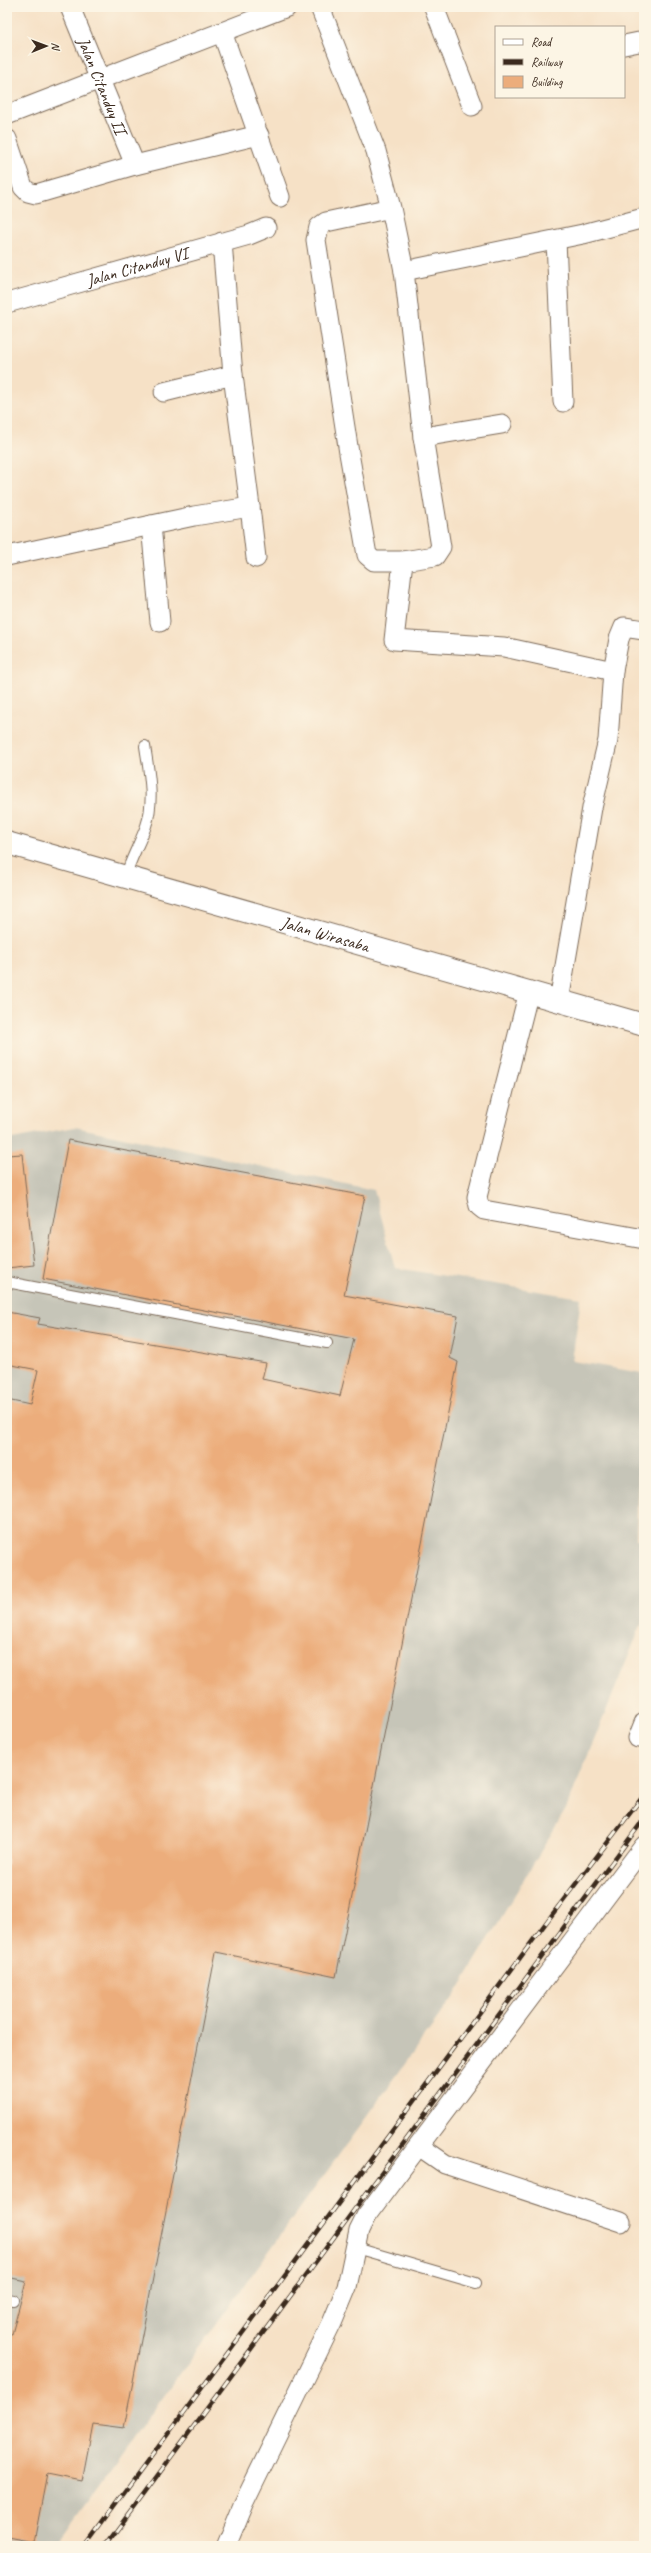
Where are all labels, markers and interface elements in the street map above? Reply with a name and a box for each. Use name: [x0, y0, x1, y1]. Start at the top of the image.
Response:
north arrow: [26, 26, 66, 66]
legend: [495, 26, 625, 98]
street label: Jalan Citanduy II: [73, 33, 133, 141]
text: Road: [531, 34, 553, 50]
text: N: [49, 42, 63, 52]
text: Railway: [531, 54, 563, 70]
text: Building: [531, 74, 563, 90]
street label: Jalan Citanduy VI: [83, 241, 194, 291]
street label: Jalan Wirasaba: [278, 911, 373, 957]

